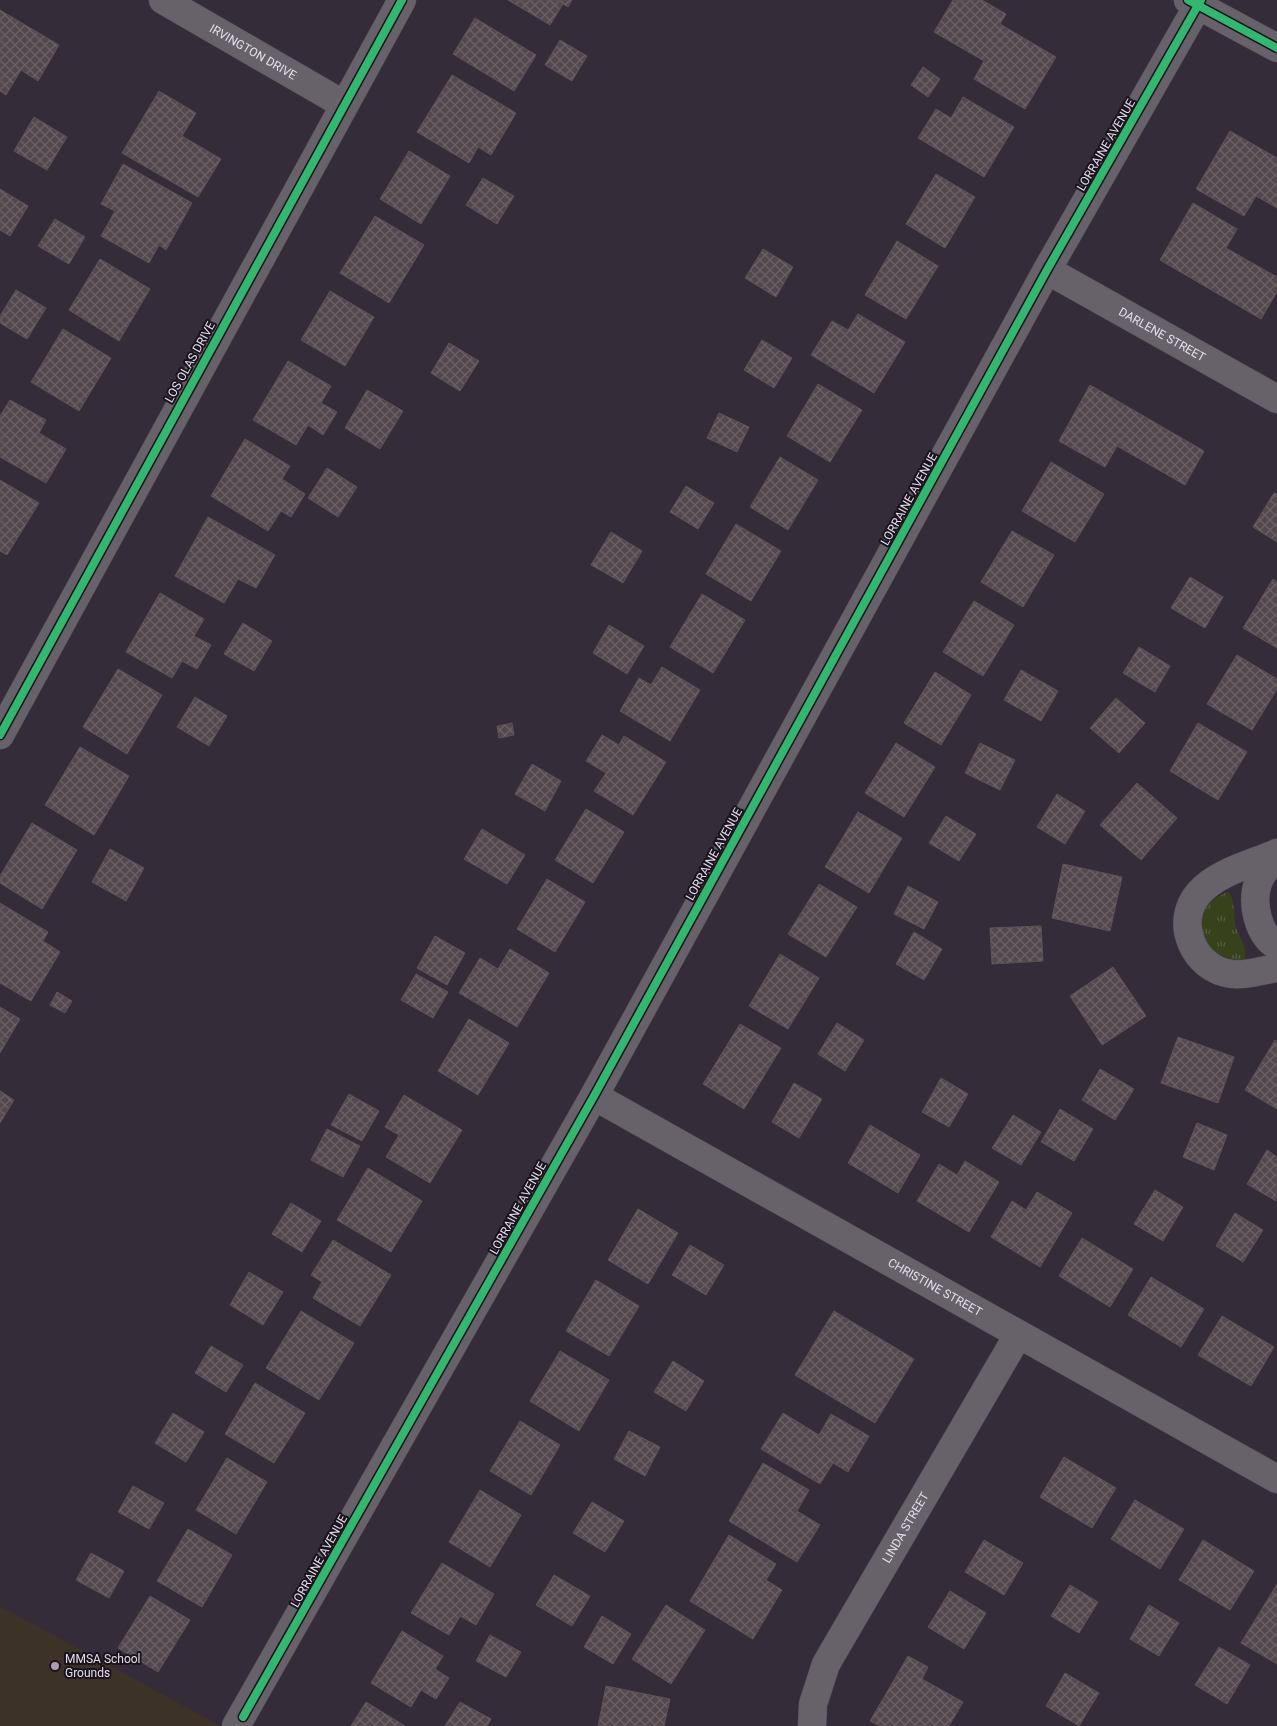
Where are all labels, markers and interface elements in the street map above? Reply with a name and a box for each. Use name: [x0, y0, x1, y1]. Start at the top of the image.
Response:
street label: IRVINGTON DRIVE: [207, 21, 299, 83]
street label: LORRAINE AVENUE: [1074, 97, 1138, 193]
street label: DARLENE STREET: [1116, 305, 1208, 364]
street label: LOS OLAS DRIVE: [162, 319, 218, 405]
street label: LORRAINE AVENUE: [878, 450, 940, 548]
street label: LORRAINE AVENUE: [683, 805, 745, 903]
street label: LORRAINE AVENUE: [487, 1159, 549, 1257]
street label: CHRISTINE STREET: [886, 1255, 985, 1319]
street label: LINDA STREET: [880, 1490, 932, 1565]
street label: LORRAINE AVENUE: [288, 1512, 350, 1610]
place label: MMSA School Grounds: [65, 1652, 141, 1680]
marker: MMSA School Grounds: [49, 1660, 61, 1672]

